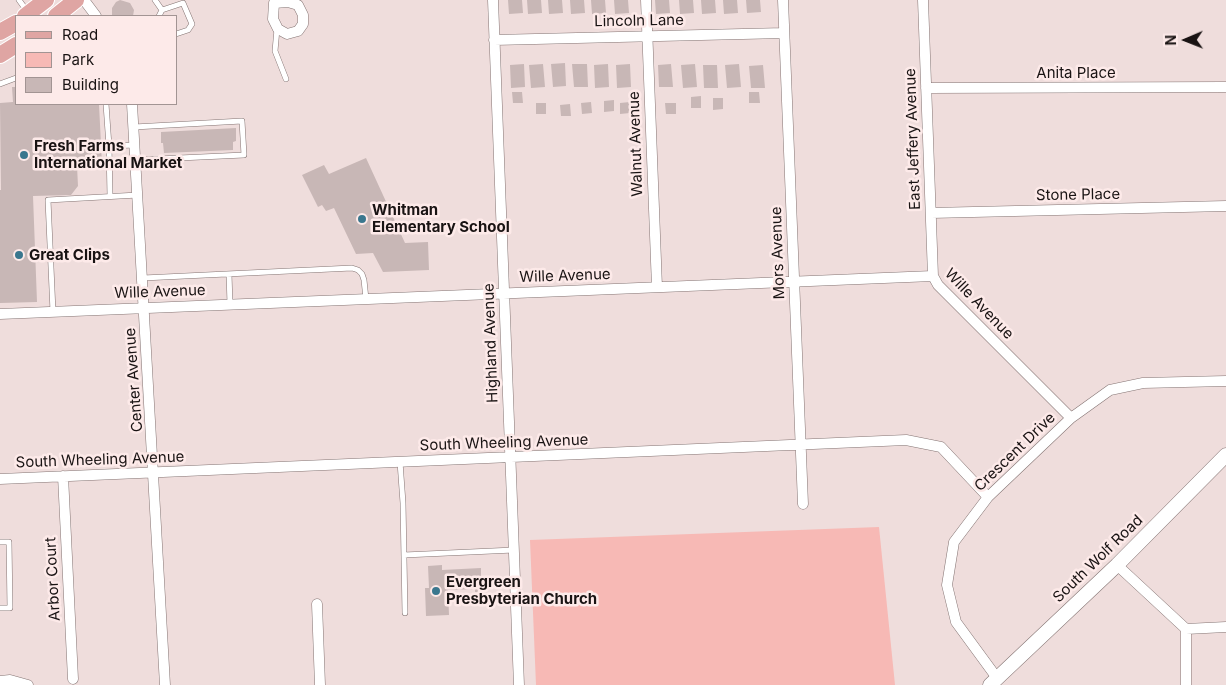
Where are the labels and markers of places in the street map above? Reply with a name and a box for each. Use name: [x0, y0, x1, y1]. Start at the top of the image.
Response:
place label: Fresh Farms International Market: [34, 137, 182, 172]
marker: Fresh Farms International Market: [18, 149, 30, 161]
place label: Whitman Elementary School: [372, 201, 510, 236]
marker: Whitman Elementary School: [356, 213, 368, 225]
place label: Great Clips: [29, 246, 110, 264]
marker: Great Clips: [13, 249, 25, 261]
place label: Evergreen Presbyterian Church: [446, 573, 597, 608]
marker: Evergreen Presbyterian Church: [430, 585, 442, 597]

